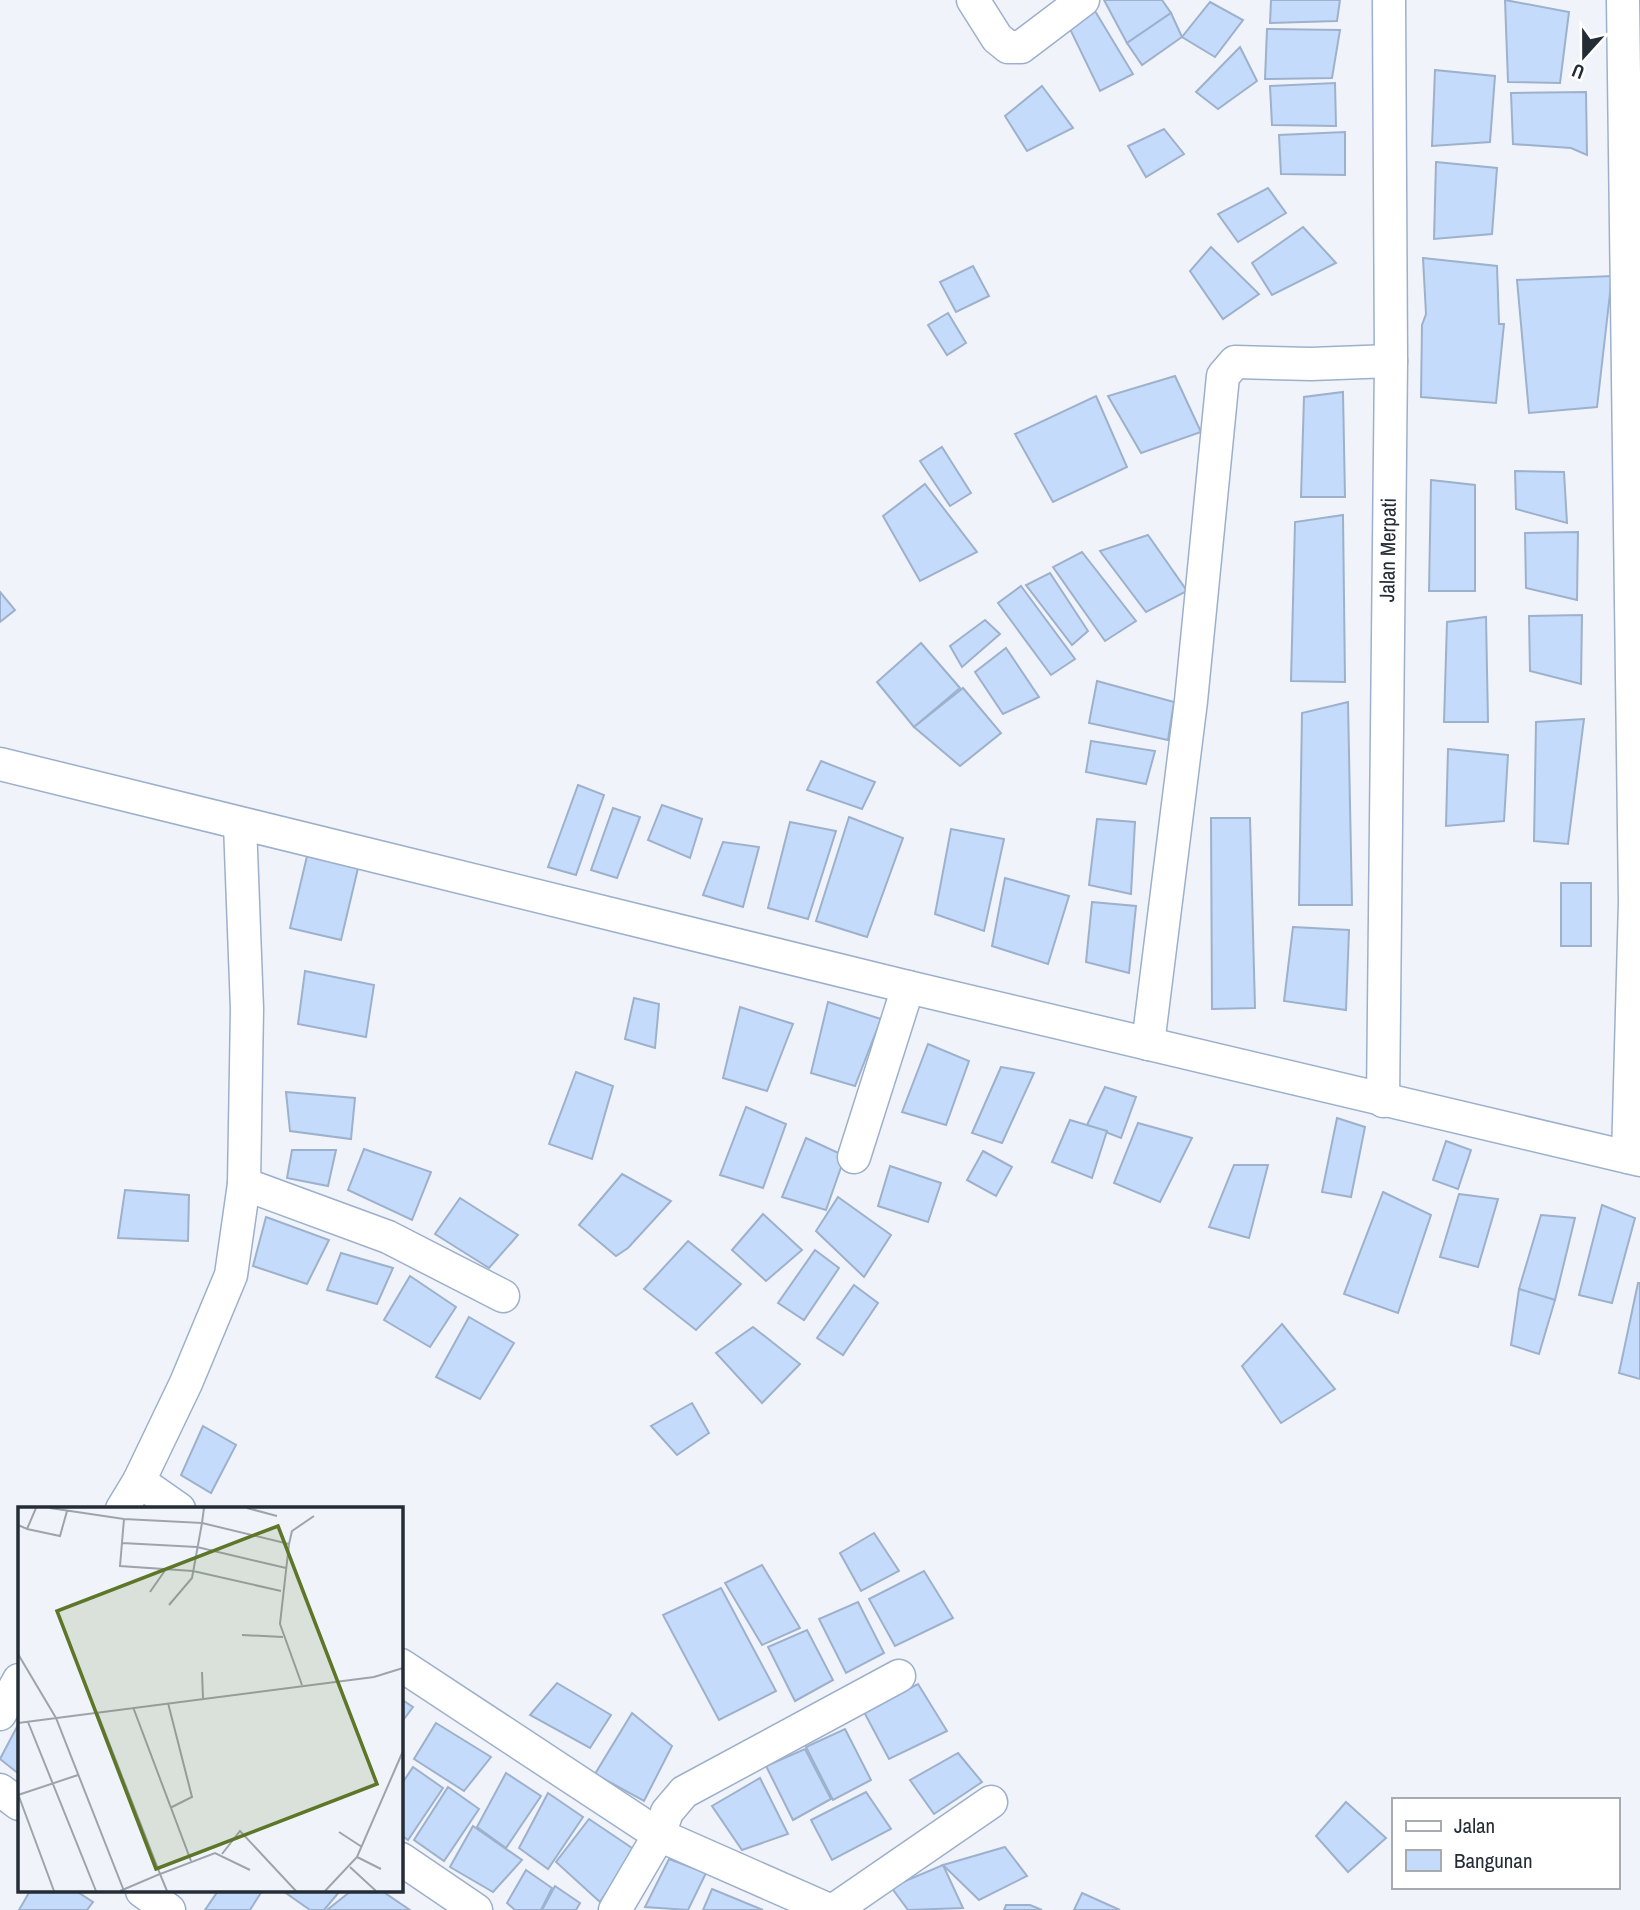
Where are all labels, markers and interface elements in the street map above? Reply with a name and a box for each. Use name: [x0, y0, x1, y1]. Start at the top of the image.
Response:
north arrow: [1549, 21, 1619, 91]
text: U: [1568, 58, 1588, 86]
street label: Jalan Merpati: [1372, 498, 1403, 602]
inset map: [18, 1507, 402, 1892]
legend: [1392, 1798, 1619, 1889]
text: Jalan: [1454, 1811, 1495, 1840]
text: Bangunan: [1454, 1846, 1533, 1875]

